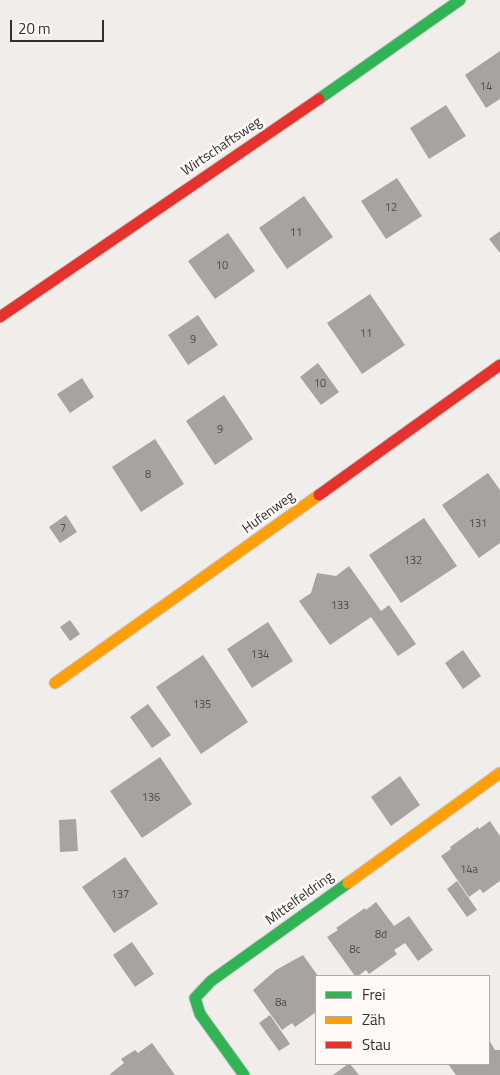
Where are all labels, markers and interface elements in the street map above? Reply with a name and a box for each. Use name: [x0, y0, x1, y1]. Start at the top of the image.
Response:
scale bar: [12, 10, 106, 42]
text: 20 m: [18, 17, 51, 40]
house number: 14: [480, 80, 492, 94]
street label: Wirtschaftsweg: [179, 114, 265, 180]
house number: 12: [385, 201, 397, 215]
house number: 11: [290, 226, 302, 240]
house number: 10: [216, 259, 228, 273]
house number: 11: [360, 327, 372, 341]
house number: 9: [190, 333, 196, 347]
house number: 10: [314, 377, 326, 391]
house number: 9: [217, 423, 223, 437]
house number: 8: [145, 468, 151, 482]
street label: Hufenweg: [239, 488, 299, 538]
house number: 131: [469, 517, 487, 531]
house number: 7: [60, 522, 66, 536]
house number: 132: [404, 554, 422, 568]
house number: 133: [331, 599, 349, 613]
house number: 134: [251, 648, 269, 662]
house number: 135: [193, 698, 211, 712]
house number: 136: [142, 791, 160, 805]
house number: 14a: [460, 863, 478, 877]
street label: Mittelfeldring: [263, 869, 337, 929]
house number: 137: [111, 888, 129, 902]
house number: 8d: [375, 928, 387, 942]
house number: 8c: [350, 943, 360, 957]
legend: [315, 975, 490, 1065]
text: Frei: [362, 983, 385, 1006]
house number: 8a: [275, 996, 287, 1010]
text: Zäh: [362, 1008, 386, 1031]
text: Stau: [362, 1033, 391, 1056]

